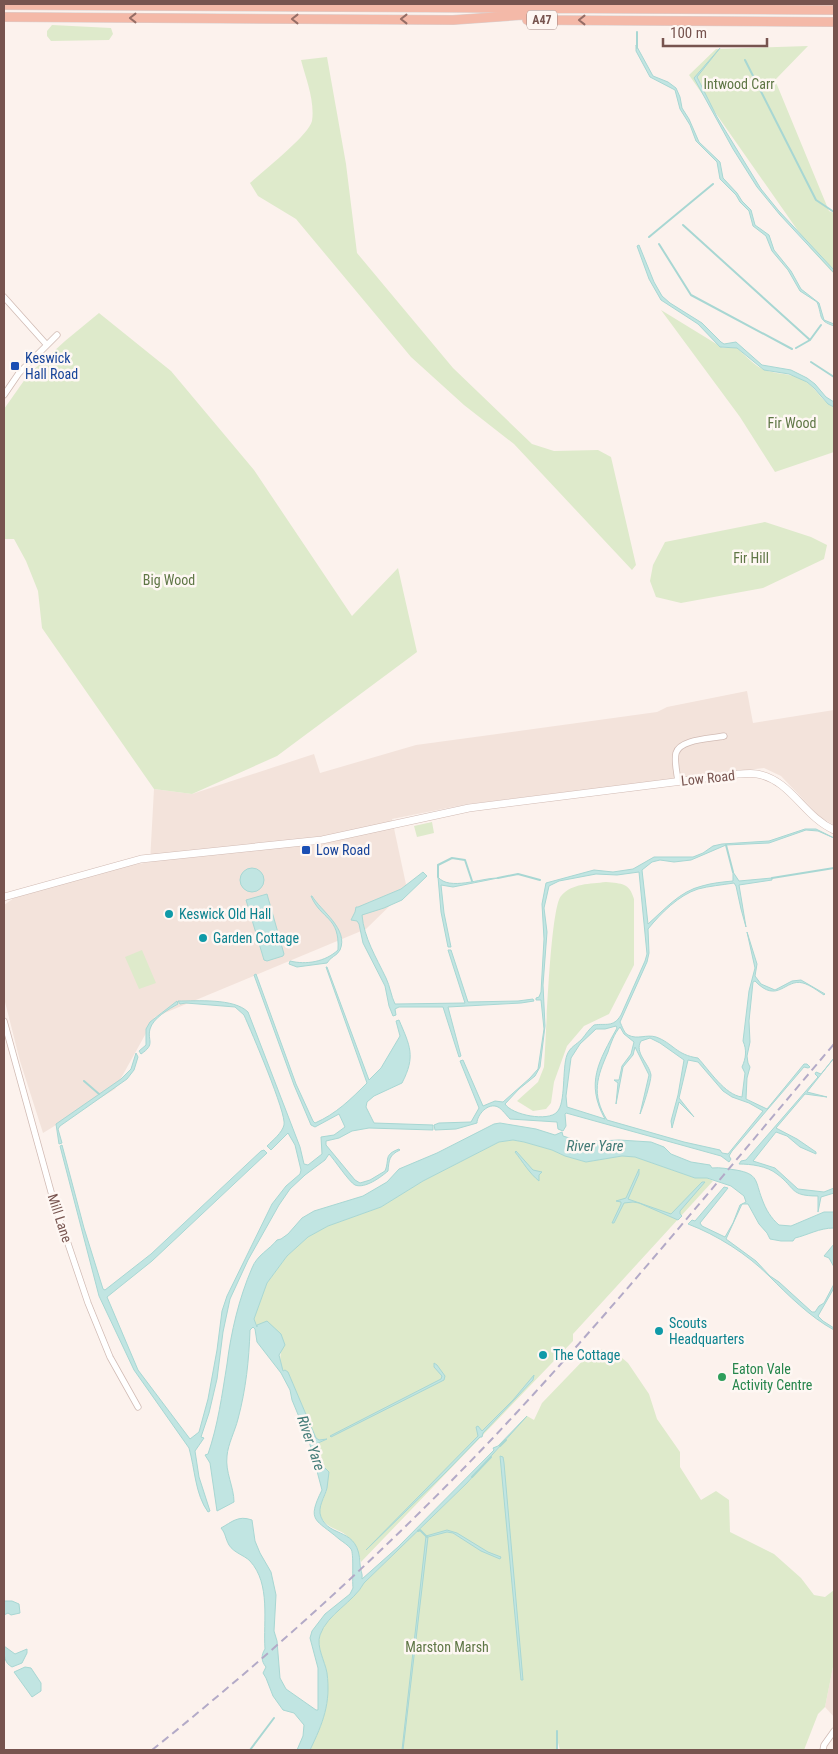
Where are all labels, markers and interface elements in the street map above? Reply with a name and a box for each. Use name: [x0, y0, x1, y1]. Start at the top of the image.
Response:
road number: A47: [527, 10, 557, 30]
one-way arrow: [128, 13, 136, 23]
one-way arrow: [291, 14, 298, 24]
one-way arrow: [400, 14, 408, 24]
one-way arrow: [578, 15, 586, 25]
scale bar: [663, 15, 767, 47]
text: 100 m: [670, 24, 707, 42]
park label: Intwood Carr: [704, 76, 774, 92]
place label: Keswick Hall Road: [25, 350, 78, 382]
marker: Keswick Hall Road: [9, 360, 21, 372]
park label: Fir Wood: [768, 415, 816, 431]
park label: Fir Hill: [733, 550, 769, 566]
park label: Big Wood: [143, 572, 195, 588]
street label: Low Road: [680, 767, 736, 789]
place label: Low Road: [316, 842, 370, 858]
marker: Low Road: [300, 844, 312, 856]
place label: Keswick Old Hall: [179, 906, 271, 922]
marker: Keswick Old Hall: [163, 908, 175, 920]
place label: Garden Cottage: [213, 930, 299, 946]
marker: Garden Cottage: [197, 932, 209, 944]
water label: River Yare: [566, 1137, 624, 1155]
street label: Mill Lane: [45, 1192, 75, 1245]
place label: Scouts Headquarters: [669, 1315, 744, 1347]
marker: Scouts Headquarters: [653, 1325, 665, 1337]
place label: The Cottage: [553, 1347, 621, 1363]
marker: The Cottage: [537, 1349, 549, 1361]
place label: Eaton Vale Activity Centre: [732, 1361, 813, 1393]
marker: Eaton Vale Activity Centre: [716, 1371, 728, 1383]
water label: River Yare: [293, 1413, 329, 1473]
park label: Marston Marsh: [405, 1639, 489, 1655]

